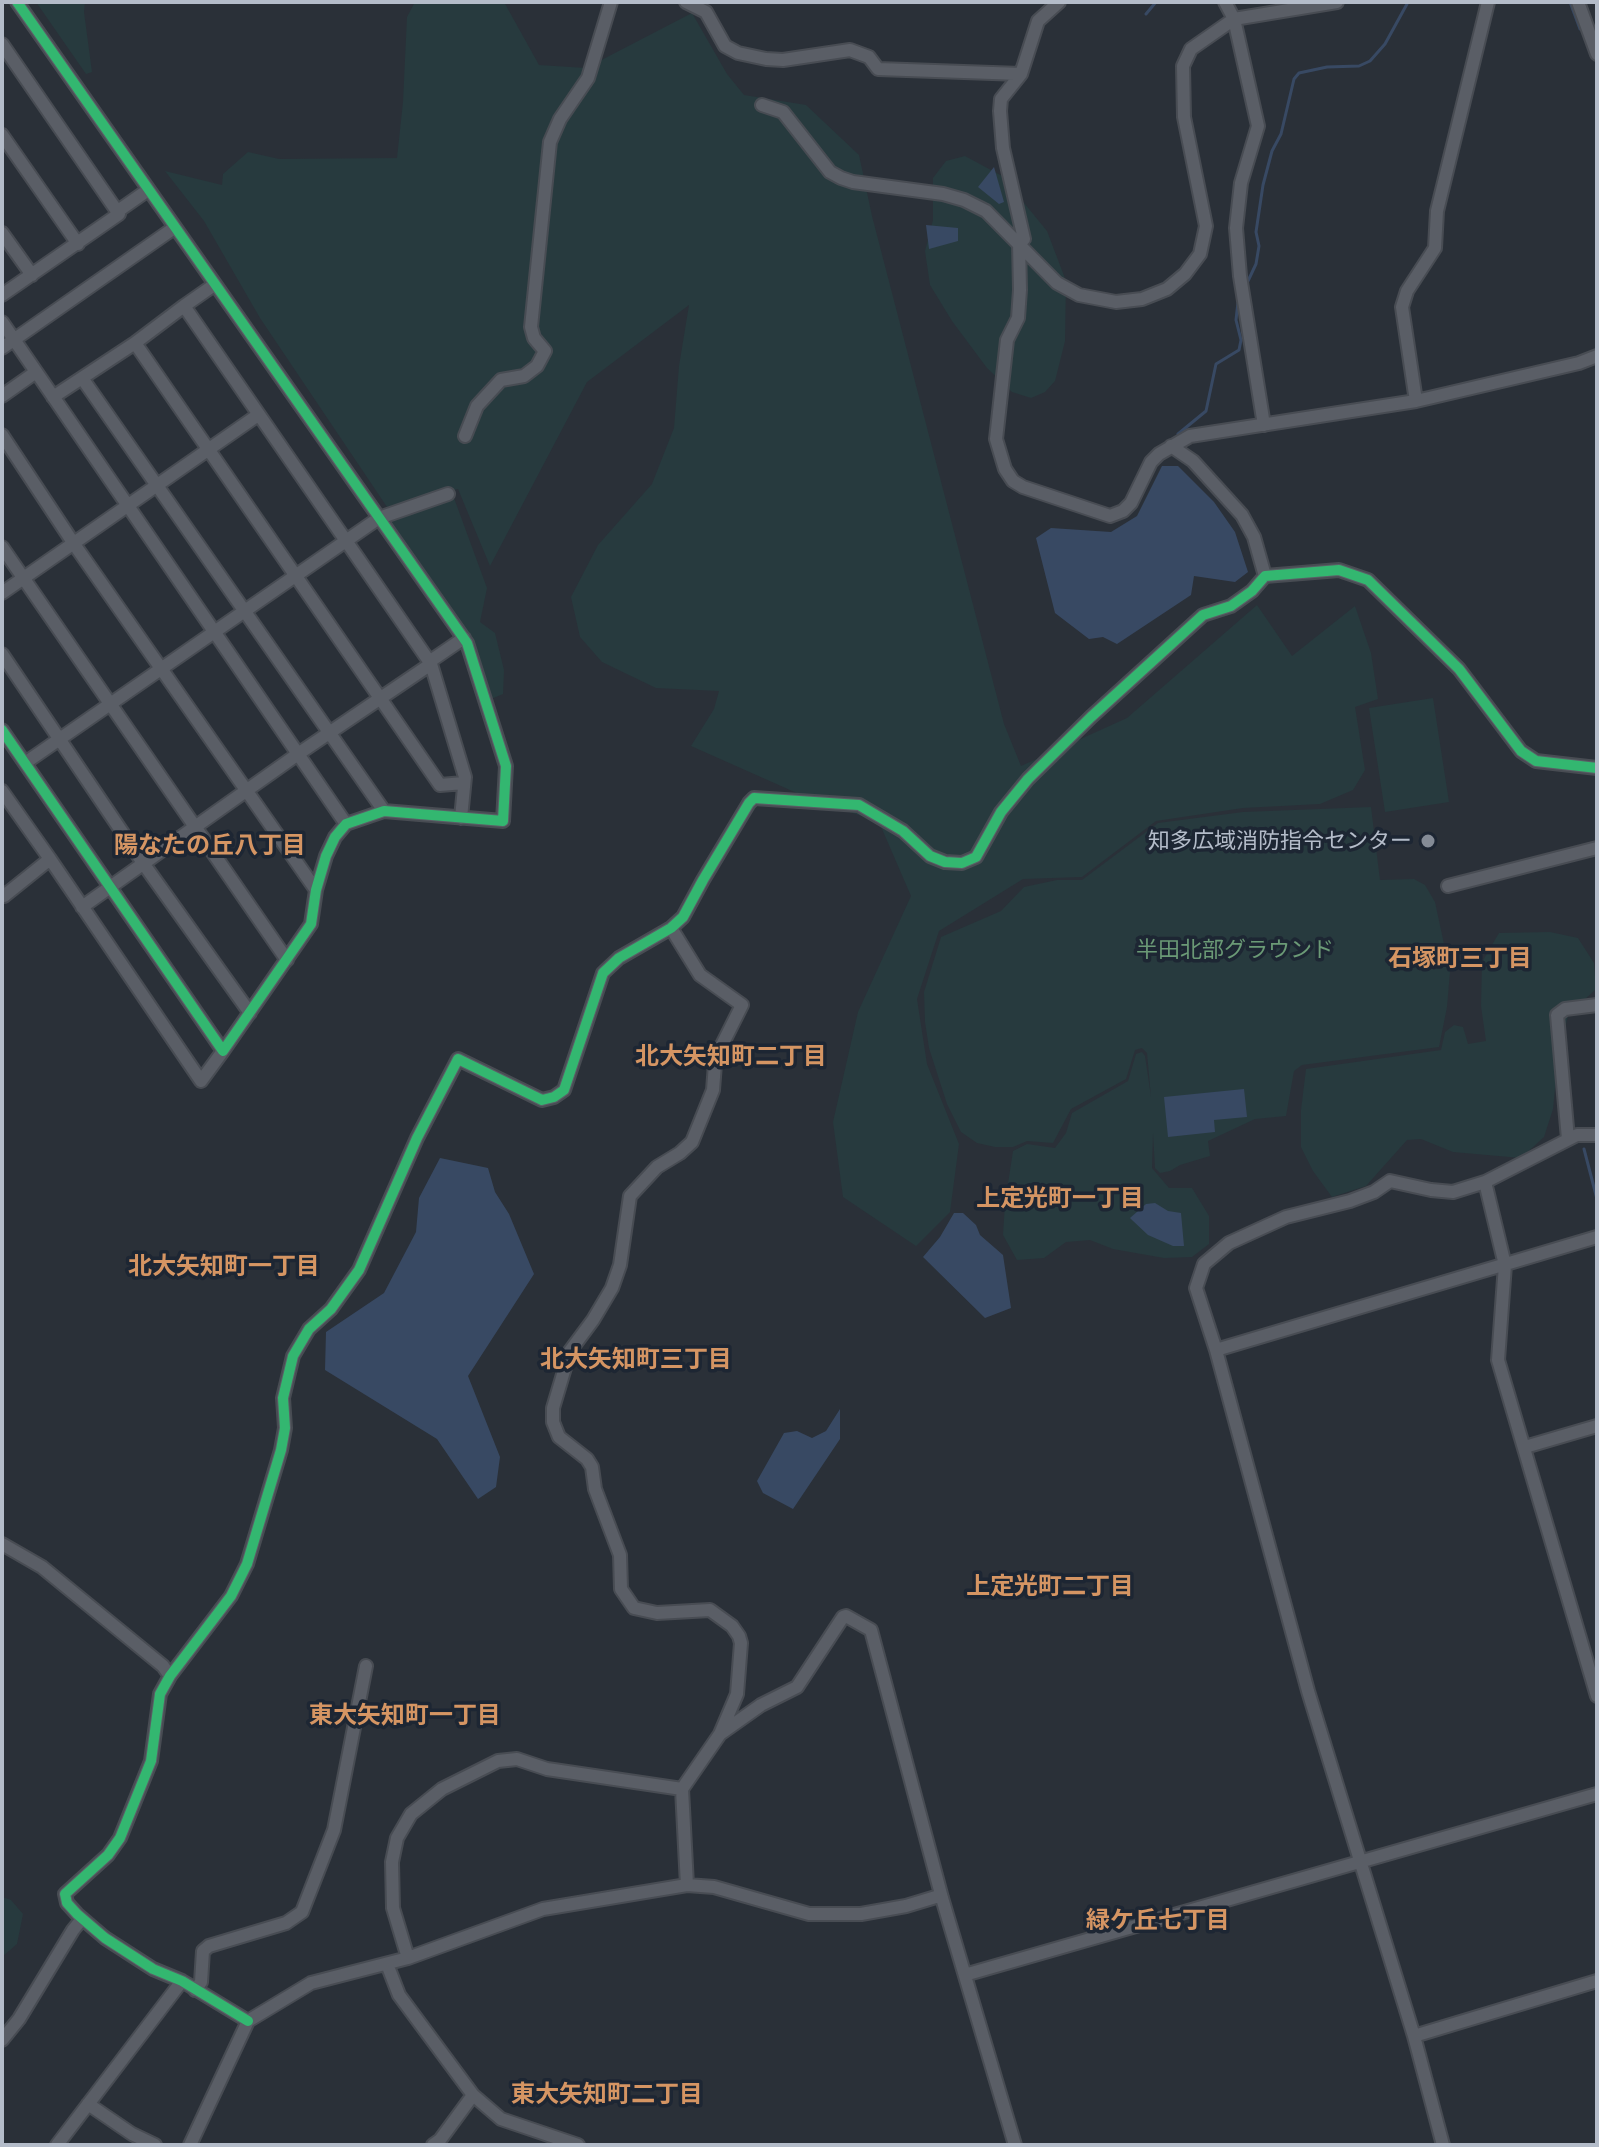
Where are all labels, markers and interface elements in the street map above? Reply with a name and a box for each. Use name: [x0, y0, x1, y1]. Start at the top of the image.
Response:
place label: 知多広域消防指令センター: [1148, 828, 1412, 854]
district label: 陽なたの丘八丁目: [114, 832, 306, 860]
marker: 知多広域消防指令センター: [1419, 832, 1437, 850]
park label: 半田北部グラウンド: [1136, 937, 1334, 963]
district label: 石塚町三丁目: [1388, 945, 1532, 973]
district label: 北大矢知町二丁目: [635, 1043, 827, 1071]
district label: 上定光町一丁目: [976, 1185, 1144, 1213]
district label: 北大矢知町一丁目: [128, 1253, 320, 1281]
district label: 北大矢知町三丁目: [540, 1346, 732, 1374]
district label: 上定光町二丁目: [966, 1573, 1134, 1601]
district label: 東大矢知町一丁目: [309, 1702, 501, 1730]
district label: 緑ケ丘七丁目: [1086, 1907, 1230, 1935]
district label: 東大矢知町二丁目: [511, 2081, 703, 2109]

